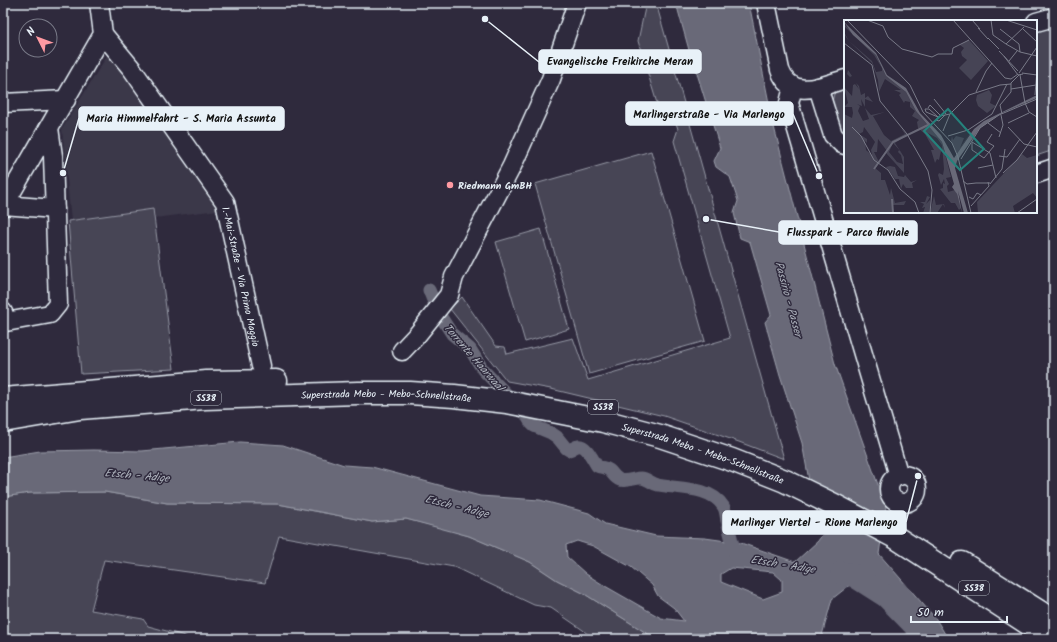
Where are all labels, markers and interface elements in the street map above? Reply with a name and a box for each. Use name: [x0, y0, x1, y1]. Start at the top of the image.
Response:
north arrow: [18, 18, 58, 58]
inset map: [844, 20, 1037, 213]
text: N: [22, 23, 40, 41]
callout: Evangelische Freikirche Meran: [539, 50, 701, 73]
text: Evangelische Freikirche Meran: [547, 53, 693, 71]
callout: Marlingerstraße - Via Marlengo: [626, 102, 793, 125]
text: Marlingerstraße - Via Marlengo: [633, 106, 785, 124]
callout: Maria Himmelfahrt - S. Maria Assunta: [79, 107, 284, 130]
text: Maria Himmelfahrt - S. Maria Assunta: [86, 110, 276, 128]
place label: Riedmann GmBH: [458, 178, 532, 194]
marker: Riedmann GmBH: [445, 180, 455, 190]
street label: 1.-Mai-Straße - Via Primo Maggio: [217, 205, 264, 349]
callout: Flusspark - Parco fluviale: [779, 221, 917, 244]
text: Flusspark - Parco fluviale: [787, 224, 910, 242]
water label: Passirio - Passer: [769, 260, 807, 341]
water label: Torrente Haarwaal: [439, 320, 509, 397]
street label: Superstrada Mebo - Mebo-Schnellstraße: [301, 386, 473, 407]
road number: SS38: [191, 391, 221, 405]
road number: SS38: [588, 400, 618, 414]
street label: Superstrada Mebo - Mebo-Schnellstraße: [620, 419, 787, 489]
water label: Etsch - Adige: [104, 464, 171, 488]
water label: Etsch - Adige: [423, 490, 491, 524]
callout: Marlinger Viertel - Rione Marlengo: [723, 511, 906, 534]
text: Marlinger Viertel - Rione Marlengo: [730, 514, 898, 532]
water label: Etsch - Adige: [749, 551, 817, 579]
road number: SS38: [959, 581, 989, 595]
scale bar: [911, 598, 1007, 624]
text: 50 m: [917, 603, 944, 622]

